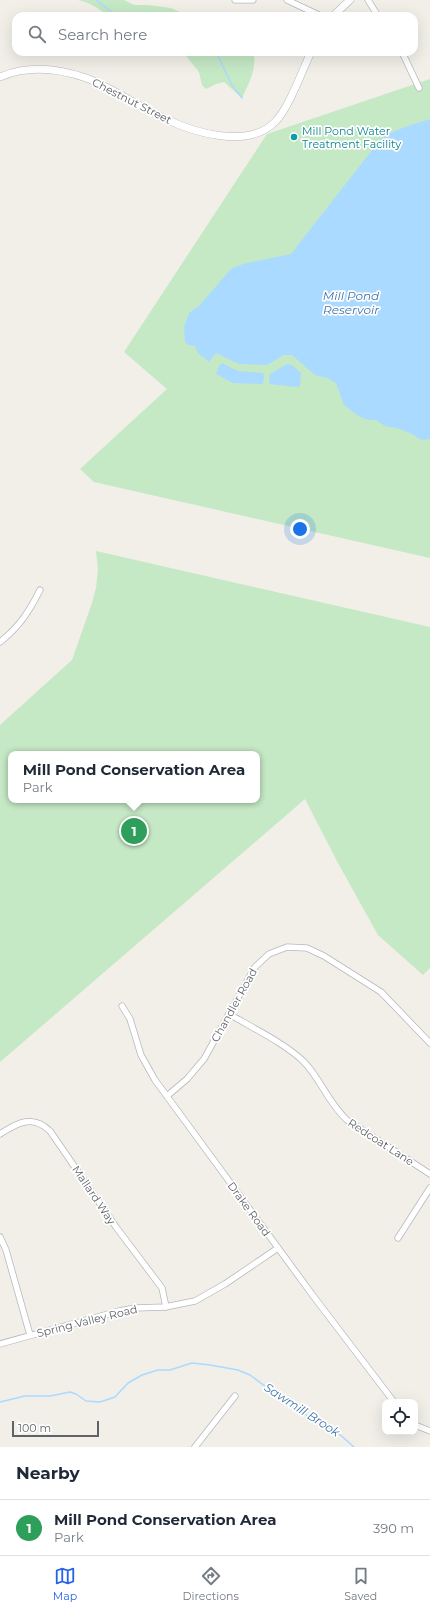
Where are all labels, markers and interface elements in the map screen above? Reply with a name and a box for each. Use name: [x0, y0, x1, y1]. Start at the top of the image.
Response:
search box: [12, 12, 418, 56]
icon: search: [26, 23, 48, 45]
text: Search here: [58, 25, 147, 44]
street label: Chestnut Street: [90, 75, 174, 127]
place label: Mill Pond Water Treatment Facility: [302, 124, 401, 151]
marker: Mill Pond Water Treatment Facility: [289, 132, 299, 142]
water label: Mill Pond Reservoir: [323, 288, 380, 317]
your location: [290, 519, 310, 539]
popup: [8, 751, 260, 803]
text: Mill Pond Conservation Area: [23, 760, 245, 779]
text: Park: [23, 779, 53, 795]
pin: 1: [121, 816, 147, 846]
street label: Chandler Road: [208, 966, 260, 1044]
street label: Redcoat Lane: [345, 1115, 417, 1169]
street label: Mallard Way: [69, 1163, 119, 1227]
street label: Drake Road: [224, 1179, 274, 1239]
street label: Spring Valley Road: [35, 1302, 139, 1340]
water label: Sawmill Brook: [261, 1379, 344, 1440]
map controls: [382, 1399, 418, 1435]
button: locate: [382, 1399, 418, 1435]
scale bar: [12, 1419, 99, 1438]
text: 100 m: [18, 1421, 51, 1435]
text: Nearby: [16, 1463, 80, 1483]
text: Mill Pond Conservation Area: [54, 1510, 276, 1529]
text: 1: [26, 1520, 32, 1536]
text: 390 m: [373, 1520, 414, 1536]
text: Park: [54, 1529, 84, 1545]
tab: Map: [53, 1565, 77, 1603]
tab: Directions: [183, 1565, 239, 1603]
tab: Saved: [344, 1565, 377, 1603]

